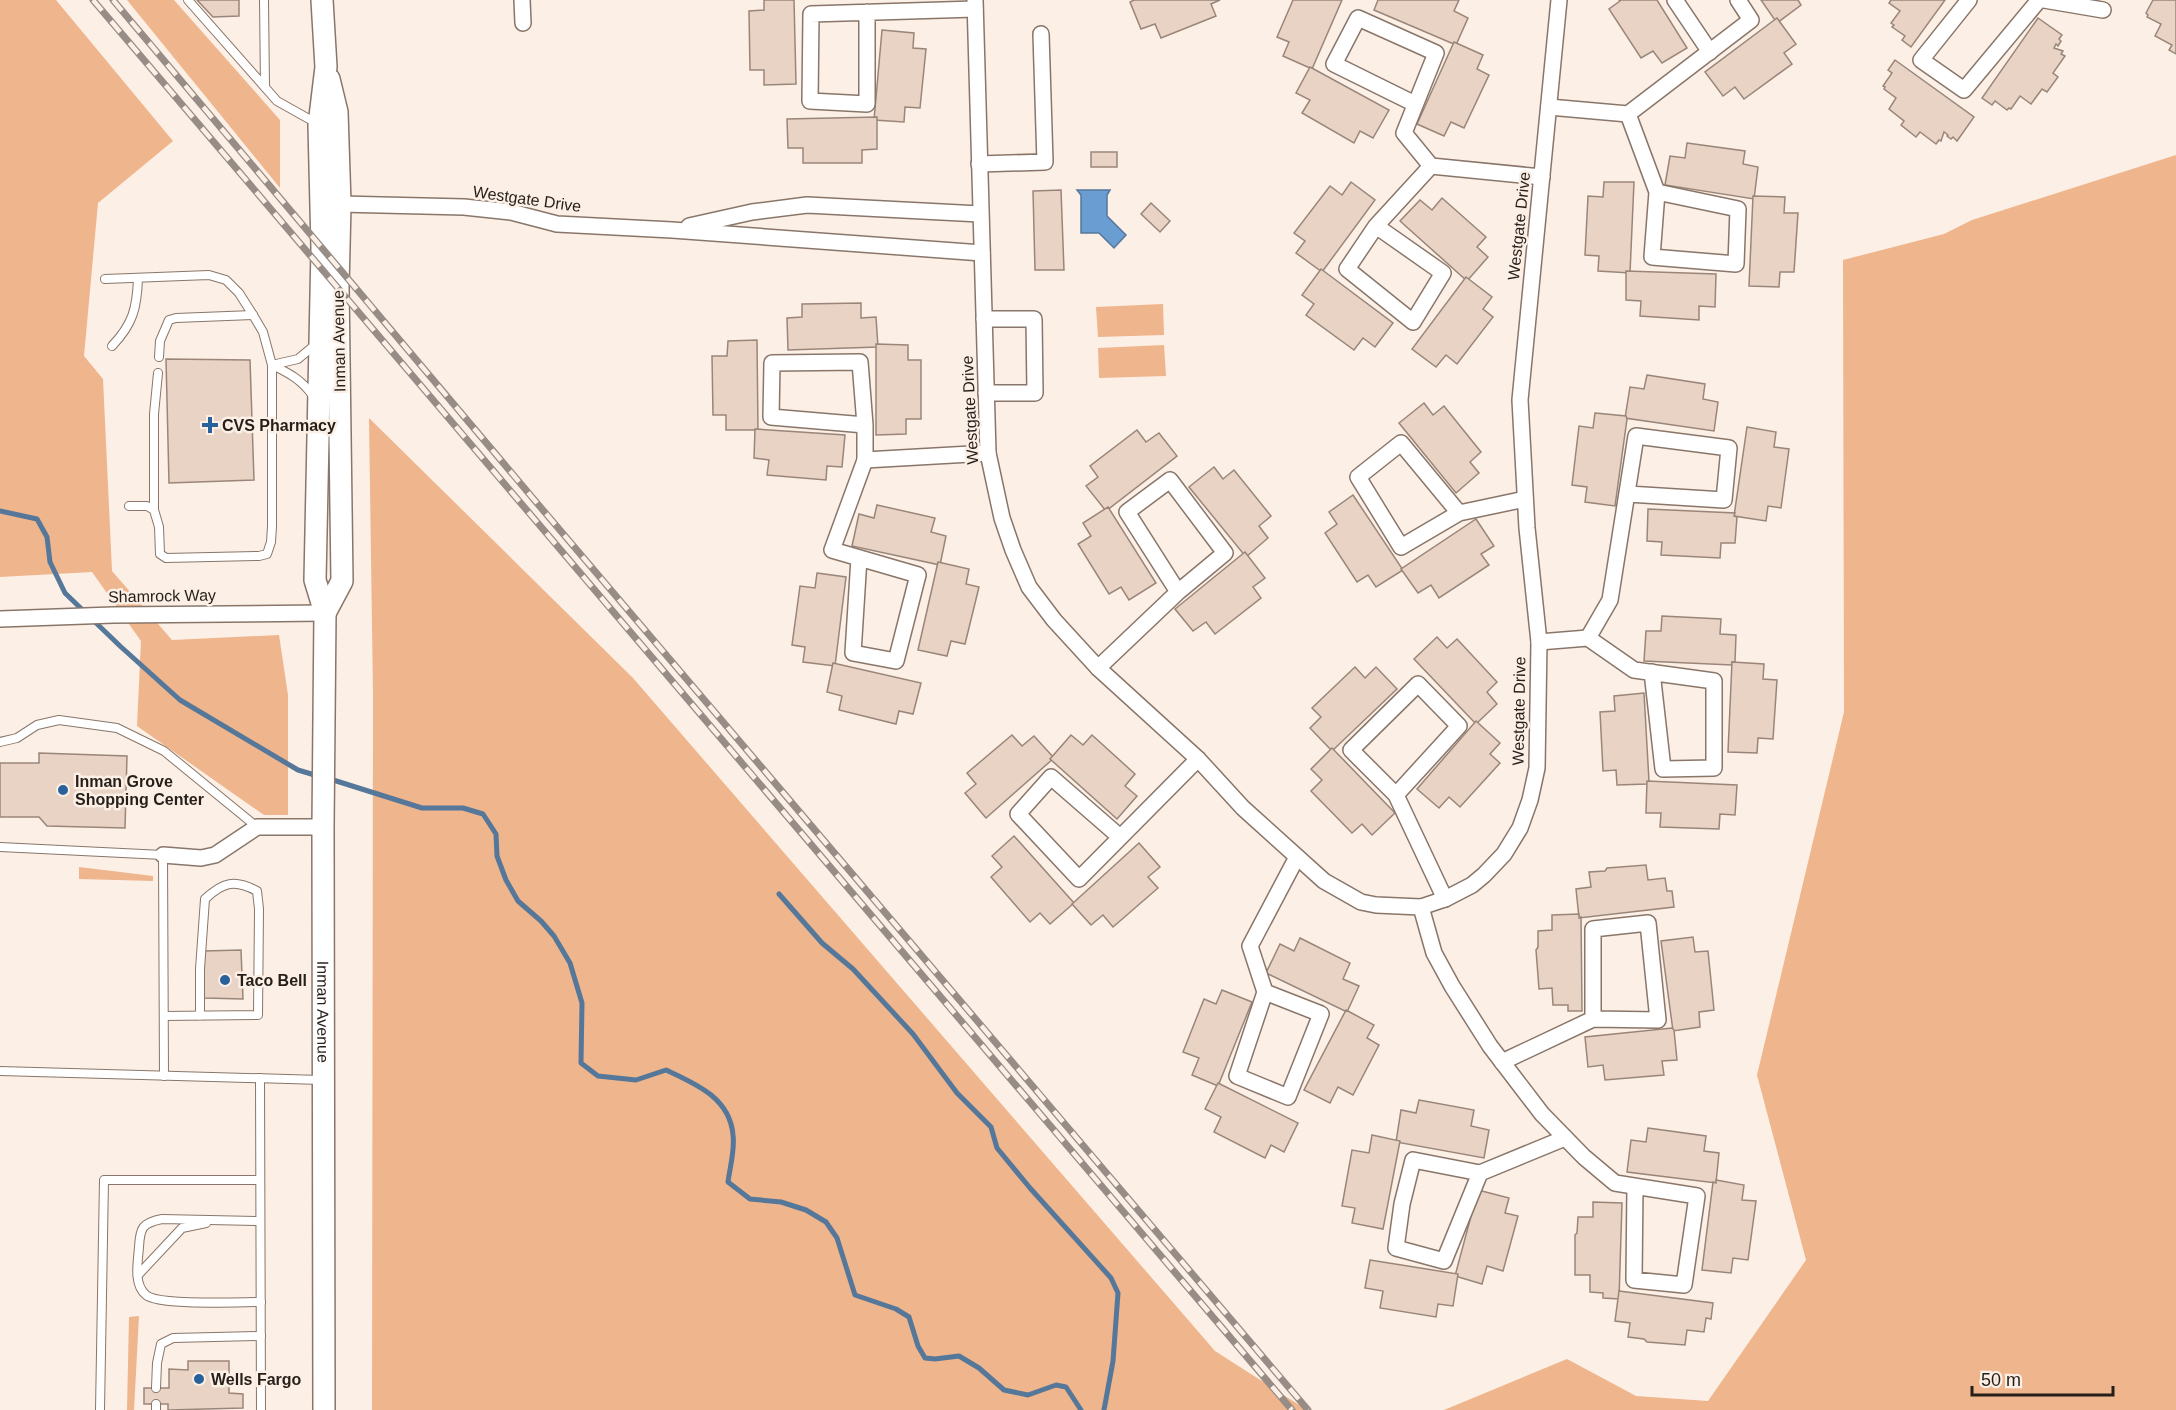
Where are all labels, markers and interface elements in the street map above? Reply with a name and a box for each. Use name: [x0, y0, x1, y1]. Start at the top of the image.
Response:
street label: Westgate Drive: [1505, 171, 1533, 281]
street label: Westgate Drive: [472, 183, 582, 215]
street label: Inman Avenue: [330, 290, 348, 392]
street label: Westgate Drive: [959, 355, 981, 465]
place label: CVS Pharmacy: [222, 417, 336, 434]
marker: CVS Pharmacy: [203, 418, 217, 432]
street label: Shamrock Way: [108, 587, 216, 605]
street label: Westgate Drive: [1510, 656, 1528, 766]
place label: Inman Grove Shopping Center: [75, 773, 204, 808]
marker: Inman Grove Shopping Center: [56, 783, 70, 797]
street label: Inman Avenue: [315, 961, 332, 1063]
place label: Taco Bell: [237, 972, 307, 989]
marker: Taco Bell: [218, 973, 232, 987]
scale bar: [1972, 1359, 2113, 1397]
text: 50 m: [1981, 1370, 2021, 1390]
place label: Wells Fargo: [211, 1371, 302, 1388]
marker: Wells Fargo: [192, 1372, 206, 1386]

